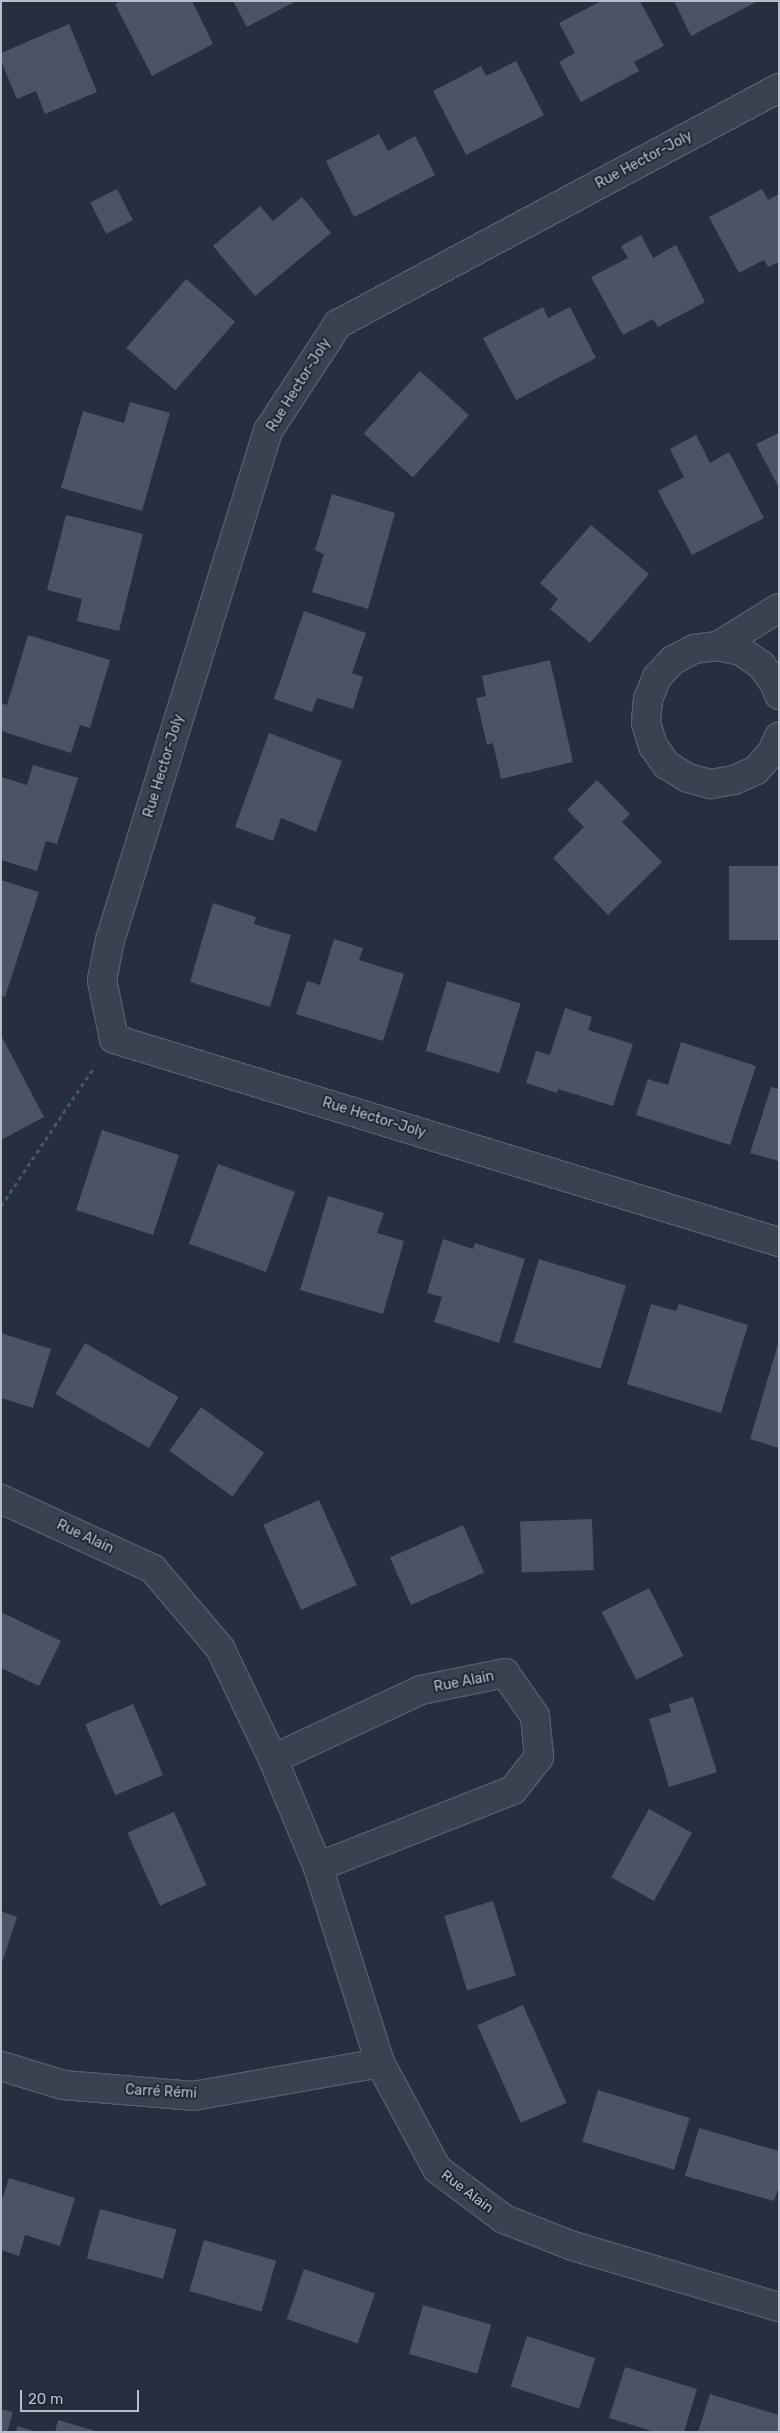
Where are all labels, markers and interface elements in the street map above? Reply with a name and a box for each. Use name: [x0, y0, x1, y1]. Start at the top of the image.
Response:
street label: Rue Hector-Joly: [593, 127, 695, 193]
street label: Rue Hector-Joly: [263, 335, 335, 435]
street label: Rue Hector-Joly: [140, 712, 188, 820]
street label: Rue Hector-Joly: [320, 1094, 428, 1142]
street label: Rue Alain: [54, 1516, 116, 1558]
street label: Rue Alain: [432, 1668, 496, 1696]
street label: Carré Rémi: [125, 2082, 197, 2102]
street label: Rue Alain: [437, 2167, 497, 2217]
scale bar: [22, 2380, 141, 2412]
text: 20 m: [28, 2390, 63, 2408]

